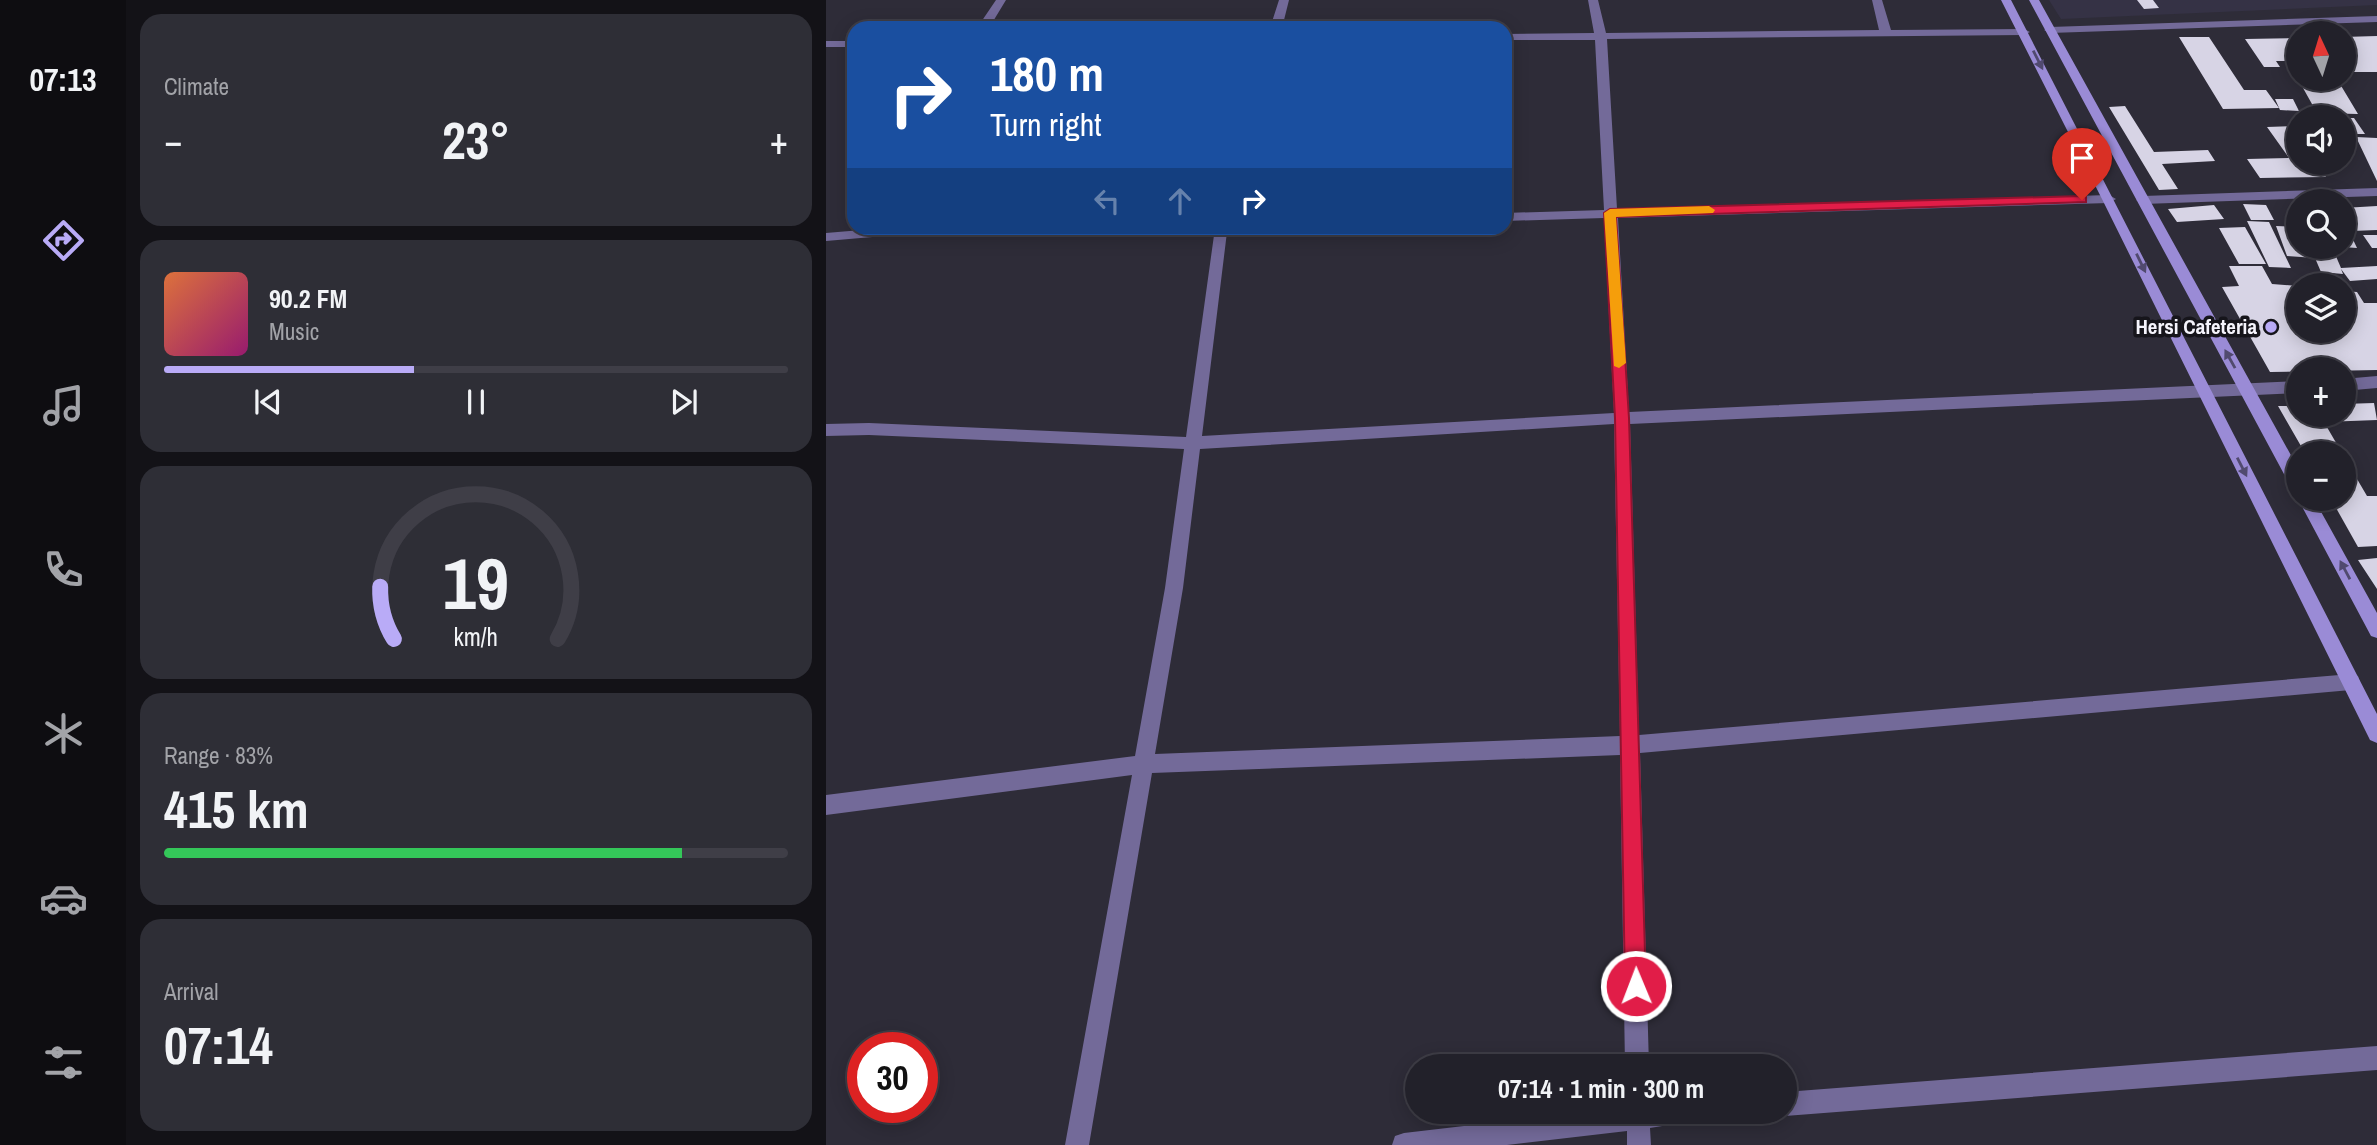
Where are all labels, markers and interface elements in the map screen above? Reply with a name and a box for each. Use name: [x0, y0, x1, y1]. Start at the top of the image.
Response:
north arrow: [2286, 21, 2356, 91]
map controls: [2286, 21, 2356, 511]
text: 180 m: [990, 40, 1104, 106]
icon: right: [875, 49, 966, 140]
one-way arrow: [2032, 50, 2044, 70]
text: 07:13: [29, 58, 97, 101]
text: Climate: [164, 71, 229, 102]
text: Turn right: [990, 103, 1102, 146]
text: 23°: [442, 105, 510, 175]
button: sound: [2286, 105, 2356, 175]
text: −: [164, 115, 182, 166]
text: +: [770, 115, 788, 166]
pin: [2052, 128, 2112, 200]
icon: arrive: [2063, 139, 2101, 177]
icon: left: [1088, 182, 1126, 220]
icon: ahead: [1161, 182, 1199, 220]
icon: right: [1234, 182, 1272, 220]
button: search: [2286, 189, 2356, 259]
icon: directions: [39, 216, 88, 265]
one-way arrow: [2135, 253, 2147, 273]
button: layers: [2286, 273, 2356, 343]
text: 90.2 FM: [269, 281, 347, 316]
place label: Hersi Cafeteria: [2135, 312, 2257, 341]
text: Music: [269, 316, 319, 347]
marker: Hersi Cafeteria: [2263, 319, 2279, 335]
one-way arrow: [2224, 349, 2236, 369]
button: +: [2286, 357, 2356, 427]
icon: music: [39, 381, 88, 430]
icon: previous: [249, 383, 287, 421]
icon: pause: [457, 383, 495, 421]
icon: next: [665, 383, 703, 421]
button: −: [2286, 441, 2356, 511]
one-way arrow: [2237, 457, 2248, 477]
text: 19: [443, 534, 509, 632]
icon: phone: [39, 545, 88, 594]
one-way arrow: [2339, 560, 2350, 580]
text: km/h: [454, 619, 498, 653]
icon: climate: [39, 709, 88, 758]
text: Range · 83%: [164, 740, 273, 771]
text: 415 km: [164, 774, 309, 844]
icon: car: [39, 874, 88, 923]
position arrow: [1599, 949, 1673, 1023]
text: Arrival: [164, 976, 219, 1007]
text: 07:14: [164, 1010, 273, 1080]
speed limit sign: 30: [847, 1032, 938, 1123]
icon: filters: [39, 1038, 88, 1087]
text: 07:14 · 1 min · 300 m: [1498, 1071, 1704, 1106]

